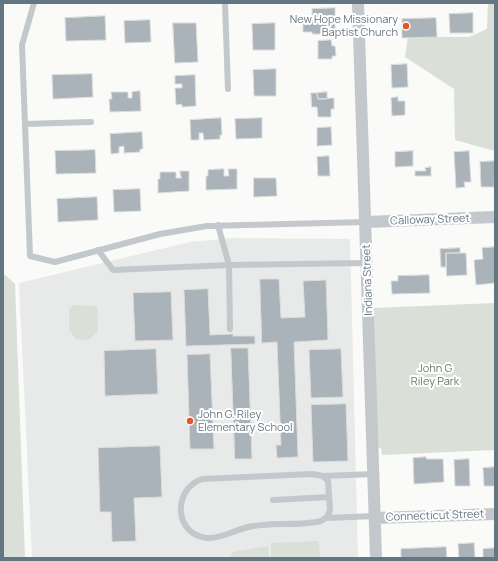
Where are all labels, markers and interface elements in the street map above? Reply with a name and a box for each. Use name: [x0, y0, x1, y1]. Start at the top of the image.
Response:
place label: New Hope Missionary Baptist Church: [290, 13, 398, 39]
marker: New Hope Missionary Baptist Church: [401, 21, 411, 31]
street label: Calloway Street: [390, 212, 470, 228]
street label: Indiana Street: [360, 244, 376, 316]
park label: John G Riley Park: [411, 362, 459, 388]
place label: John G. Riley Elementary School: [198, 408, 293, 434]
marker: John G. Riley Elementary School: [185, 416, 195, 426]
street label: Connecticut Street: [386, 508, 484, 524]

